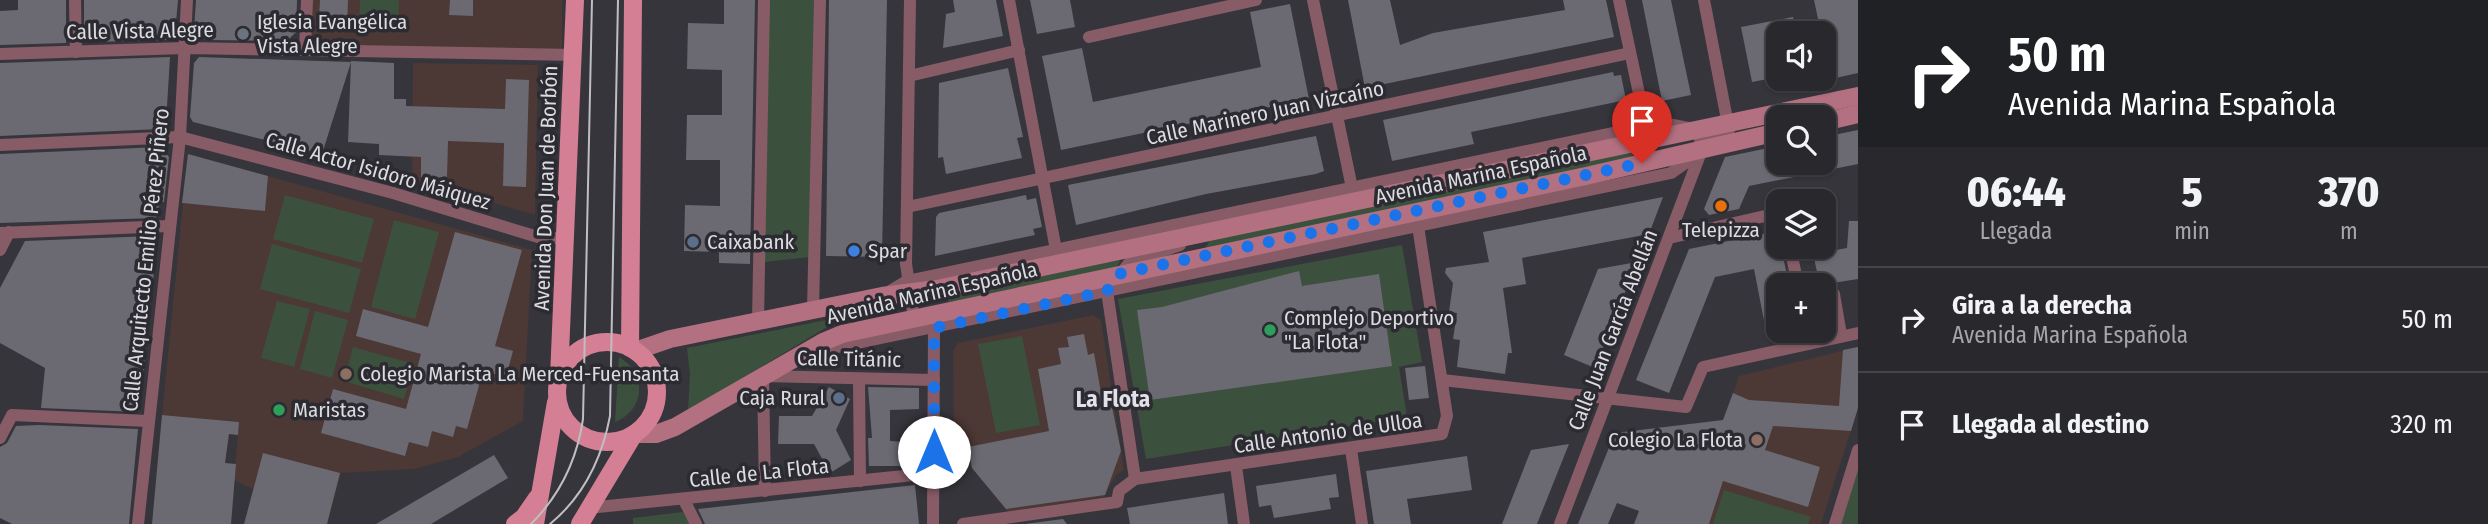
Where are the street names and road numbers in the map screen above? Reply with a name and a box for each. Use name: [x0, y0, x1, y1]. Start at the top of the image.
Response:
street label: Calle Vista Alegre: [66, 17, 214, 45]
street label: Avenida Don Juan de Borbón: [529, 65, 563, 311]
street label: Calle Marinero Juan Vizcaíno: [1144, 75, 1386, 151]
street label: Calle Arquitecto Emilio Pérez Piñero: [117, 107, 175, 413]
street label: Calle Actor Isidoro Máiquez: [263, 126, 493, 216]
street label: Avenida Marina Española: [1373, 140, 1589, 210]
street label: Calle Juan García Abellán: [1563, 226, 1663, 434]
street label: Avenida Marina Española: [824, 256, 1040, 330]
street label: Calle Titánic: [797, 345, 901, 373]
street label: Calle Antonio de Ulloa: [1232, 407, 1424, 459]
street label: Calle de La Flota: [688, 453, 830, 493]

